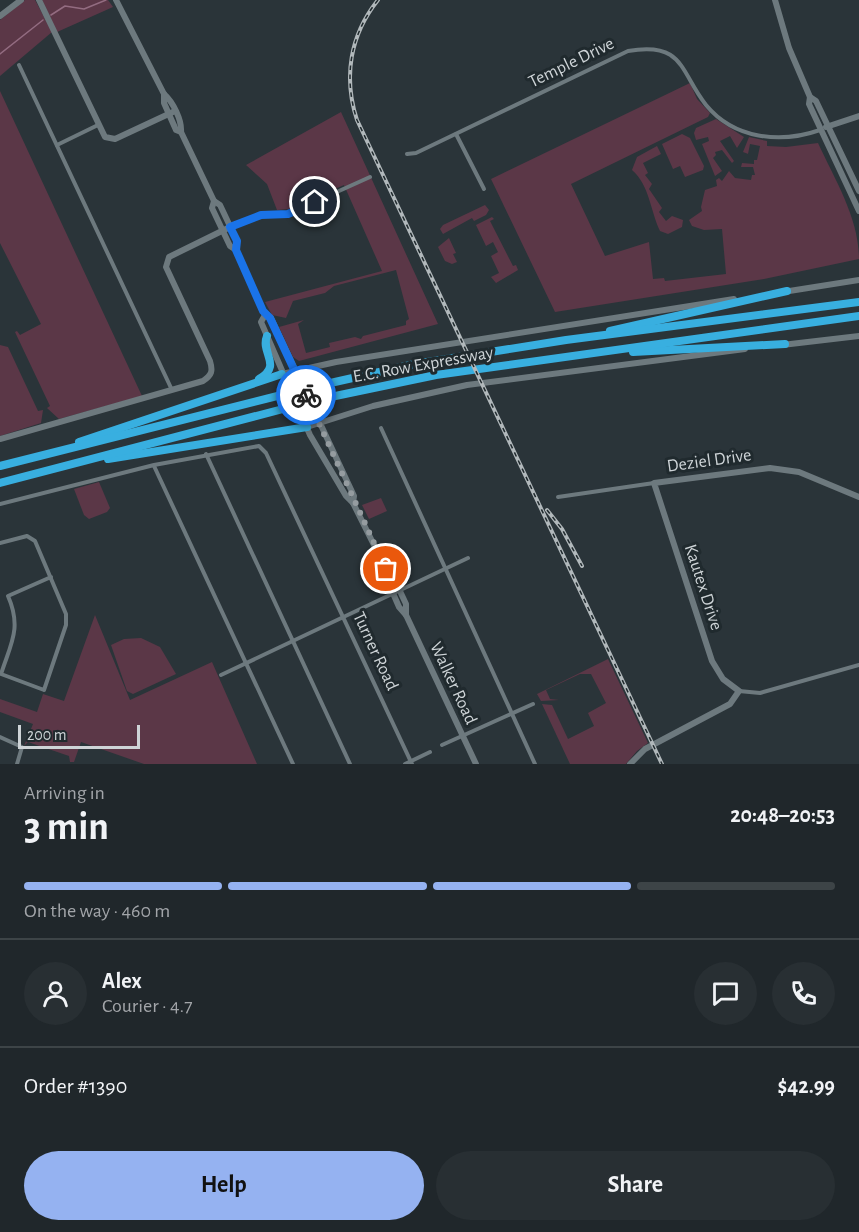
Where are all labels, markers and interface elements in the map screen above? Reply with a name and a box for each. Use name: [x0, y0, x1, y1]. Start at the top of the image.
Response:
street label: Temple Drive: [526, 35, 617, 91]
pin: [289, 176, 340, 227]
icon: home: [298, 185, 331, 218]
street label: E.C. Row Expressway: [352, 344, 495, 386]
courier: [276, 365, 336, 425]
icon: bike: [290, 379, 323, 412]
street label: Deziel Drive: [666, 446, 752, 476]
street label: Kautex Drive: [681, 542, 725, 633]
pin: [360, 543, 411, 594]
icon: bag: [369, 552, 402, 585]
street label: Turner Road: [349, 609, 401, 694]
street label: Walker Road: [426, 639, 480, 727]
scale bar: [18, 722, 140, 750]
text: 200 m: [27, 727, 67, 743]
text: Arriving in: [24, 783, 105, 803]
text: 20:48–20:53: [730, 804, 835, 826]
text: 3 min: [24, 808, 109, 847]
text: On the way · 460 m: [24, 901, 170, 921]
button: person: [24, 962, 87, 1025]
button: chat: [694, 962, 757, 1025]
button: phone: [772, 962, 835, 1025]
text: Alex: [102, 970, 142, 992]
text: Courier · 4.7: [102, 996, 193, 1016]
text: Order #1390: [24, 1075, 127, 1097]
text: $42.99: [777, 1075, 835, 1097]
button: Help: [24, 1151, 424, 1220]
button: Share: [436, 1151, 835, 1220]

